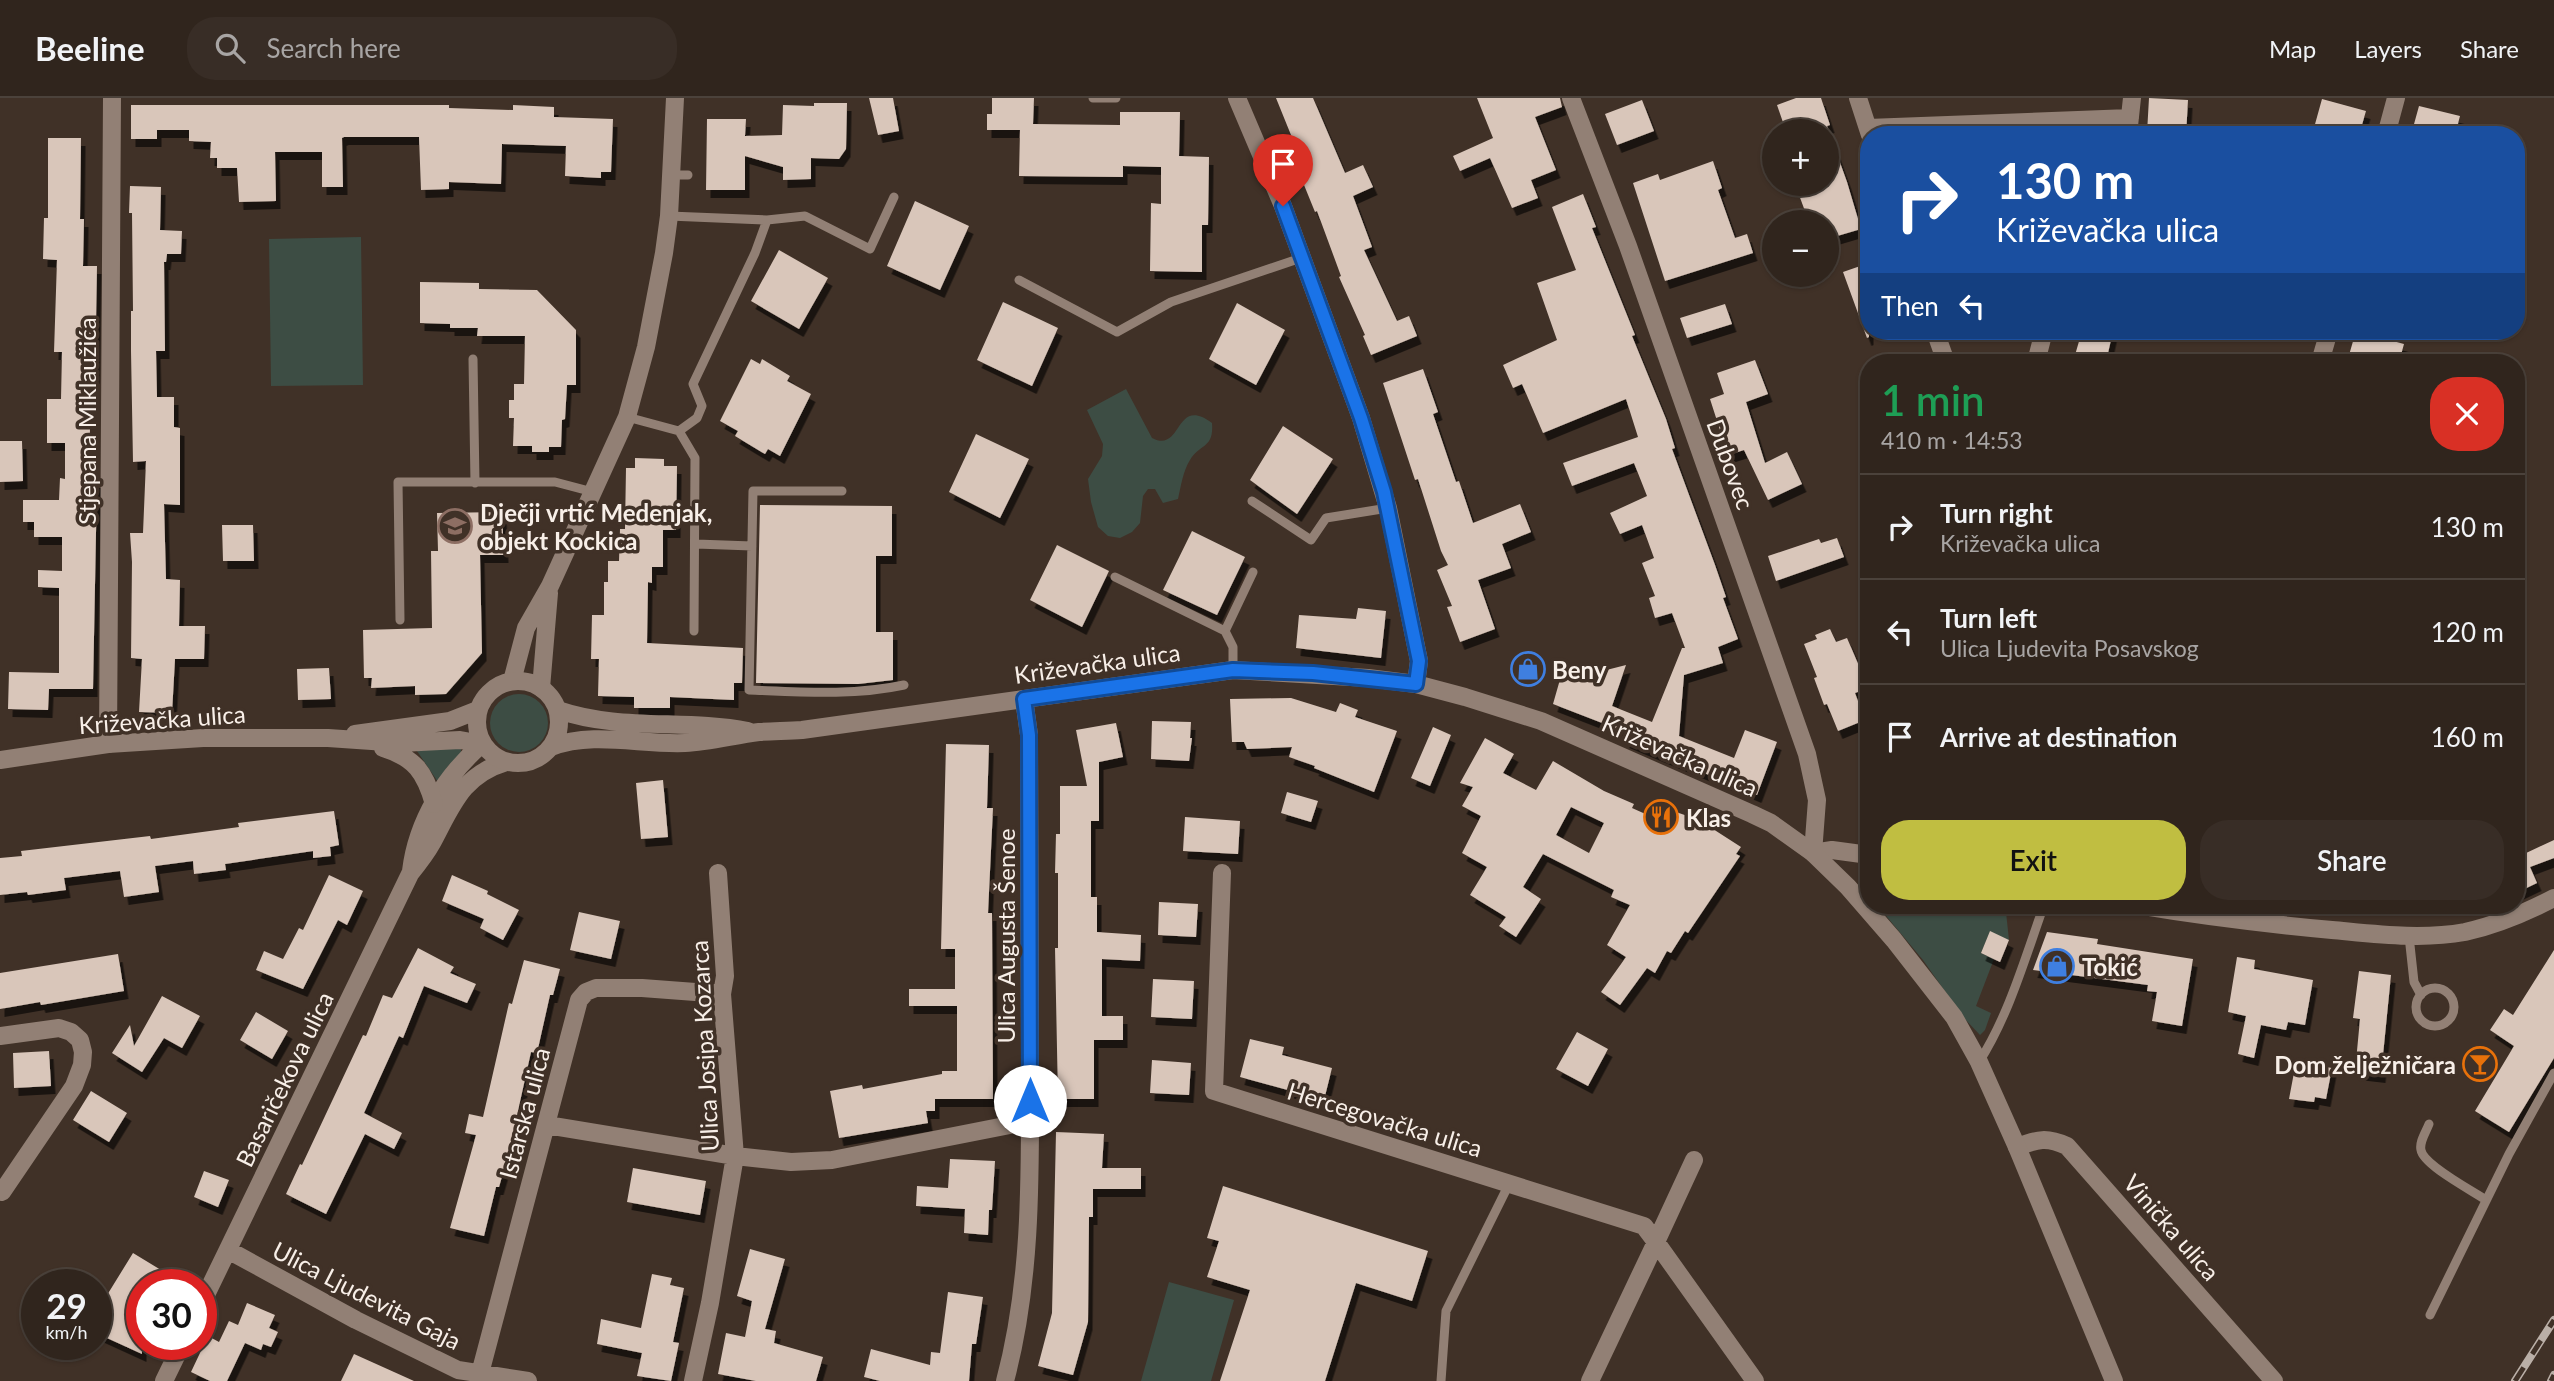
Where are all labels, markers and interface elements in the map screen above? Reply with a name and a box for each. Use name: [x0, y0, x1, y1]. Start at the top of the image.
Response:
search box: [187, 17, 677, 80]
text: Beeline: [35, 28, 145, 68]
icon: search: [211, 29, 249, 67]
text: Search here: [267, 32, 401, 64]
text: Map: [2269, 34, 2316, 63]
text: Layers: [2354, 34, 2422, 63]
text: Share: [2460, 34, 2519, 63]
map controls: [1762, 119, 1839, 287]
button: +: [1762, 119, 1839, 196]
pin: [1253, 134, 1313, 206]
icon: arrive: [1264, 145, 1302, 183]
text: 130 m: [1996, 151, 2134, 209]
icon: right: [1881, 154, 1972, 245]
button: −: [1762, 210, 1839, 287]
text: Križevačka ulica: [1996, 210, 2219, 249]
icon: left: [1953, 287, 1991, 325]
text: Then: [1881, 290, 1939, 322]
street label: Stjepana Miklaužića: [72, 317, 101, 525]
text: 1 min: [1881, 375, 1985, 425]
button: close: [2430, 377, 2504, 451]
street label: Dubovec: [1701, 415, 1761, 513]
text: 410 m · 14:53: [1881, 426, 2023, 454]
text: Turn right: [1940, 497, 2053, 529]
place label: Dječji vrtić Medenjak, objekt Kockica: [480, 498, 712, 555]
school or university icon: Dječji vrtić Medenjak, objekt Kockica: [436, 507, 474, 545]
icon: right: [1881, 508, 1919, 546]
text: 130 m: [2431, 511, 2504, 543]
text: Križevačka ulica: [1940, 529, 2100, 557]
text: Turn left: [1940, 602, 2037, 634]
icon: left: [1881, 613, 1919, 651]
text: 120 m: [2431, 616, 2504, 648]
text: Ulica Ljudevita Posavskog: [1940, 634, 2199, 662]
street label: Križevačka ulica: [1012, 637, 1182, 689]
shop icon: Beny: [1509, 650, 1547, 688]
place label: Beny: [1552, 655, 1607, 684]
street label: Križevačka ulica: [77, 699, 247, 739]
street label: Križevačka ulica: [1598, 708, 1762, 802]
icon: arrive: [1881, 718, 1919, 756]
text: Arrive at destination: [1940, 721, 2177, 753]
text: 160 m: [2431, 721, 2504, 753]
restaurant icon: Klas: [1642, 798, 1680, 836]
place label: Klas: [1686, 803, 1731, 832]
button: Exit: [1881, 820, 2186, 900]
button: Share: [2200, 820, 2504, 900]
street label: Ulica Augusta Šenoe: [991, 828, 1020, 1044]
street label: Ulica Josipa Kozarca: [684, 940, 724, 1152]
shop icon: Tokić: [2038, 947, 2076, 985]
place label: Tokić: [2082, 952, 2138, 981]
street label: Basaričekova ulica: [229, 987, 339, 1171]
street label: Istarska ulica: [493, 1044, 555, 1182]
bar icon: Dom želježničara: [2461, 1045, 2499, 1083]
place label: Dom želježničara: [2274, 1050, 2456, 1079]
position arrow: [993, 1064, 1067, 1138]
street label: Hercegovačka ulica: [1284, 1076, 1486, 1162]
street label: Vinička ulica: [2118, 1168, 2226, 1286]
street label: Ulica Ljudevita Gaja: [268, 1235, 466, 1355]
speed limit sign: 30: [126, 1269, 217, 1360]
text: 29: [46, 1284, 87, 1326]
text: km/h: [45, 1321, 88, 1343]

